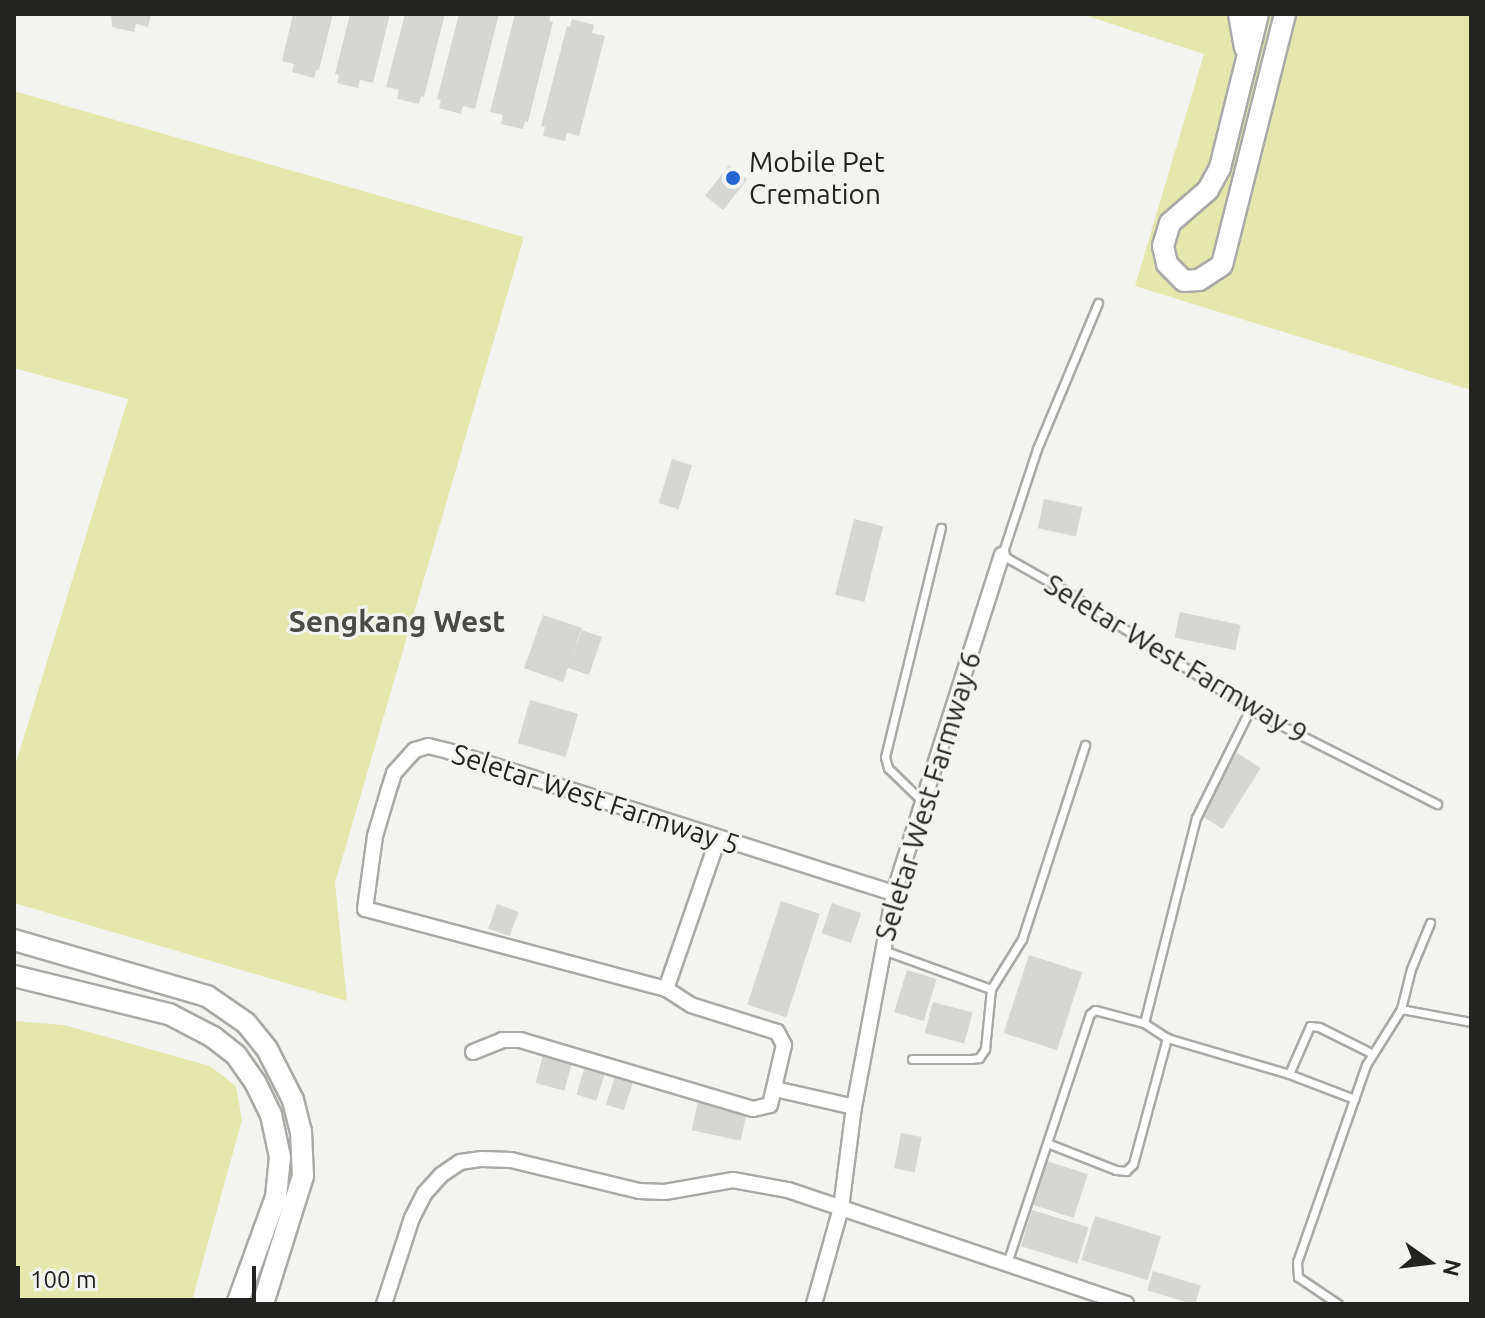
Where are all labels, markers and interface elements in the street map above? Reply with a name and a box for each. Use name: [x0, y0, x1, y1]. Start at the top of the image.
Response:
place label: Mobile Pet Cremation: [749, 145, 885, 211]
marker: Mobile Pet Cremation: [724, 169, 742, 187]
street label: Seletar West Farmway 9: [1039, 567, 1313, 751]
district label: Sengkang West: [289, 603, 505, 639]
street label: Seletar West Farmway 6: [868, 647, 988, 945]
street label: Seletar West Farmway 5: [448, 737, 744, 861]
north arrow: [1389, 1222, 1469, 1302]
scale bar: [20, 1250, 260, 1300]
text: N: [1439, 1257, 1467, 1279]
text: 100 m: [30, 1266, 97, 1293]

